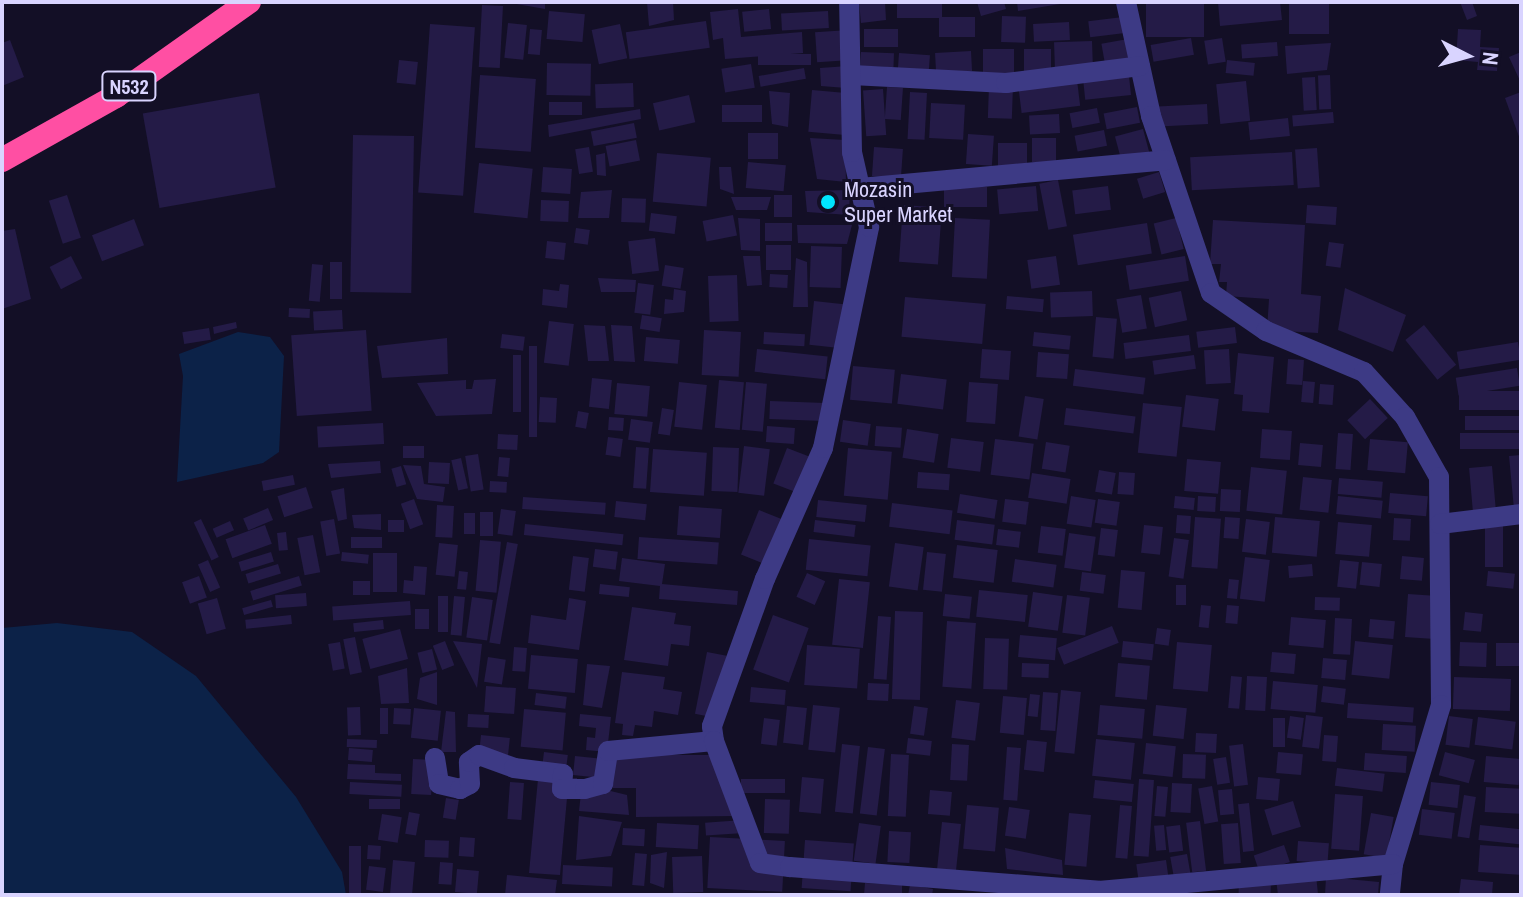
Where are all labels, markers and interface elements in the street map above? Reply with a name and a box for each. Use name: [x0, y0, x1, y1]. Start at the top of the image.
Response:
north arrow: [1427, 16, 1507, 96]
text: N: [1475, 50, 1506, 67]
road number: N532: [101, 70, 157, 102]
place label: Mozasin Super Market: [844, 176, 952, 228]
marker: Mozasin Super Market: [819, 193, 837, 211]

